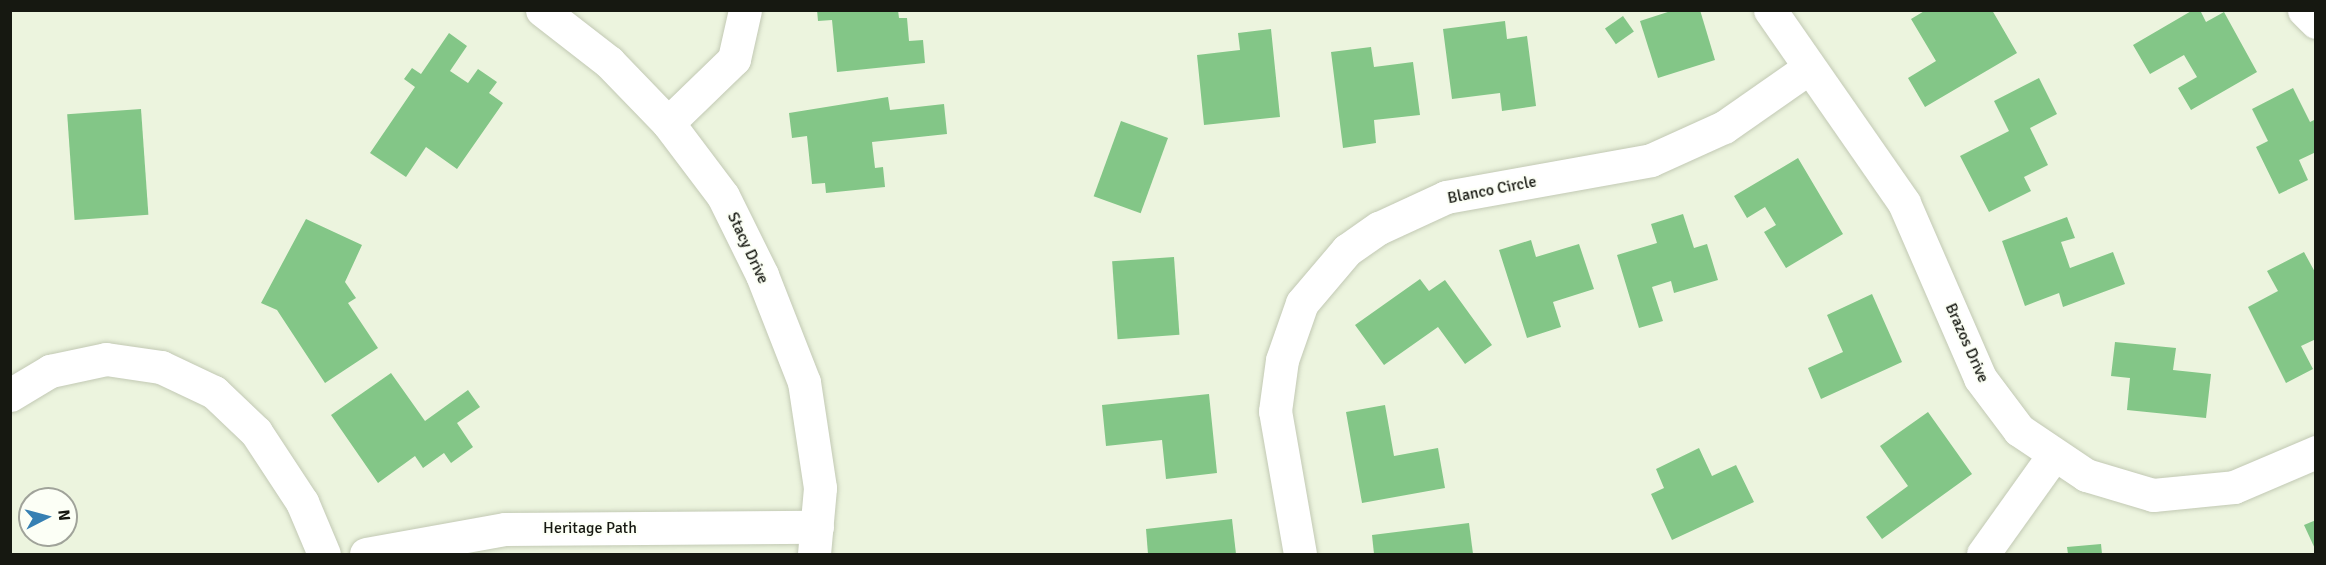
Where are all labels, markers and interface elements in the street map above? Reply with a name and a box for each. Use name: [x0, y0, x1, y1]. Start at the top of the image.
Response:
street label: Blanco Circle: [1446, 172, 1538, 208]
street label: Stacy Drive: [723, 209, 773, 287]
street label: Brazos Drive: [1941, 300, 1993, 386]
north arrow: [18, 487, 78, 547]
text: N: [53, 509, 74, 522]
street label: Heritage Path: [543, 518, 637, 538]

